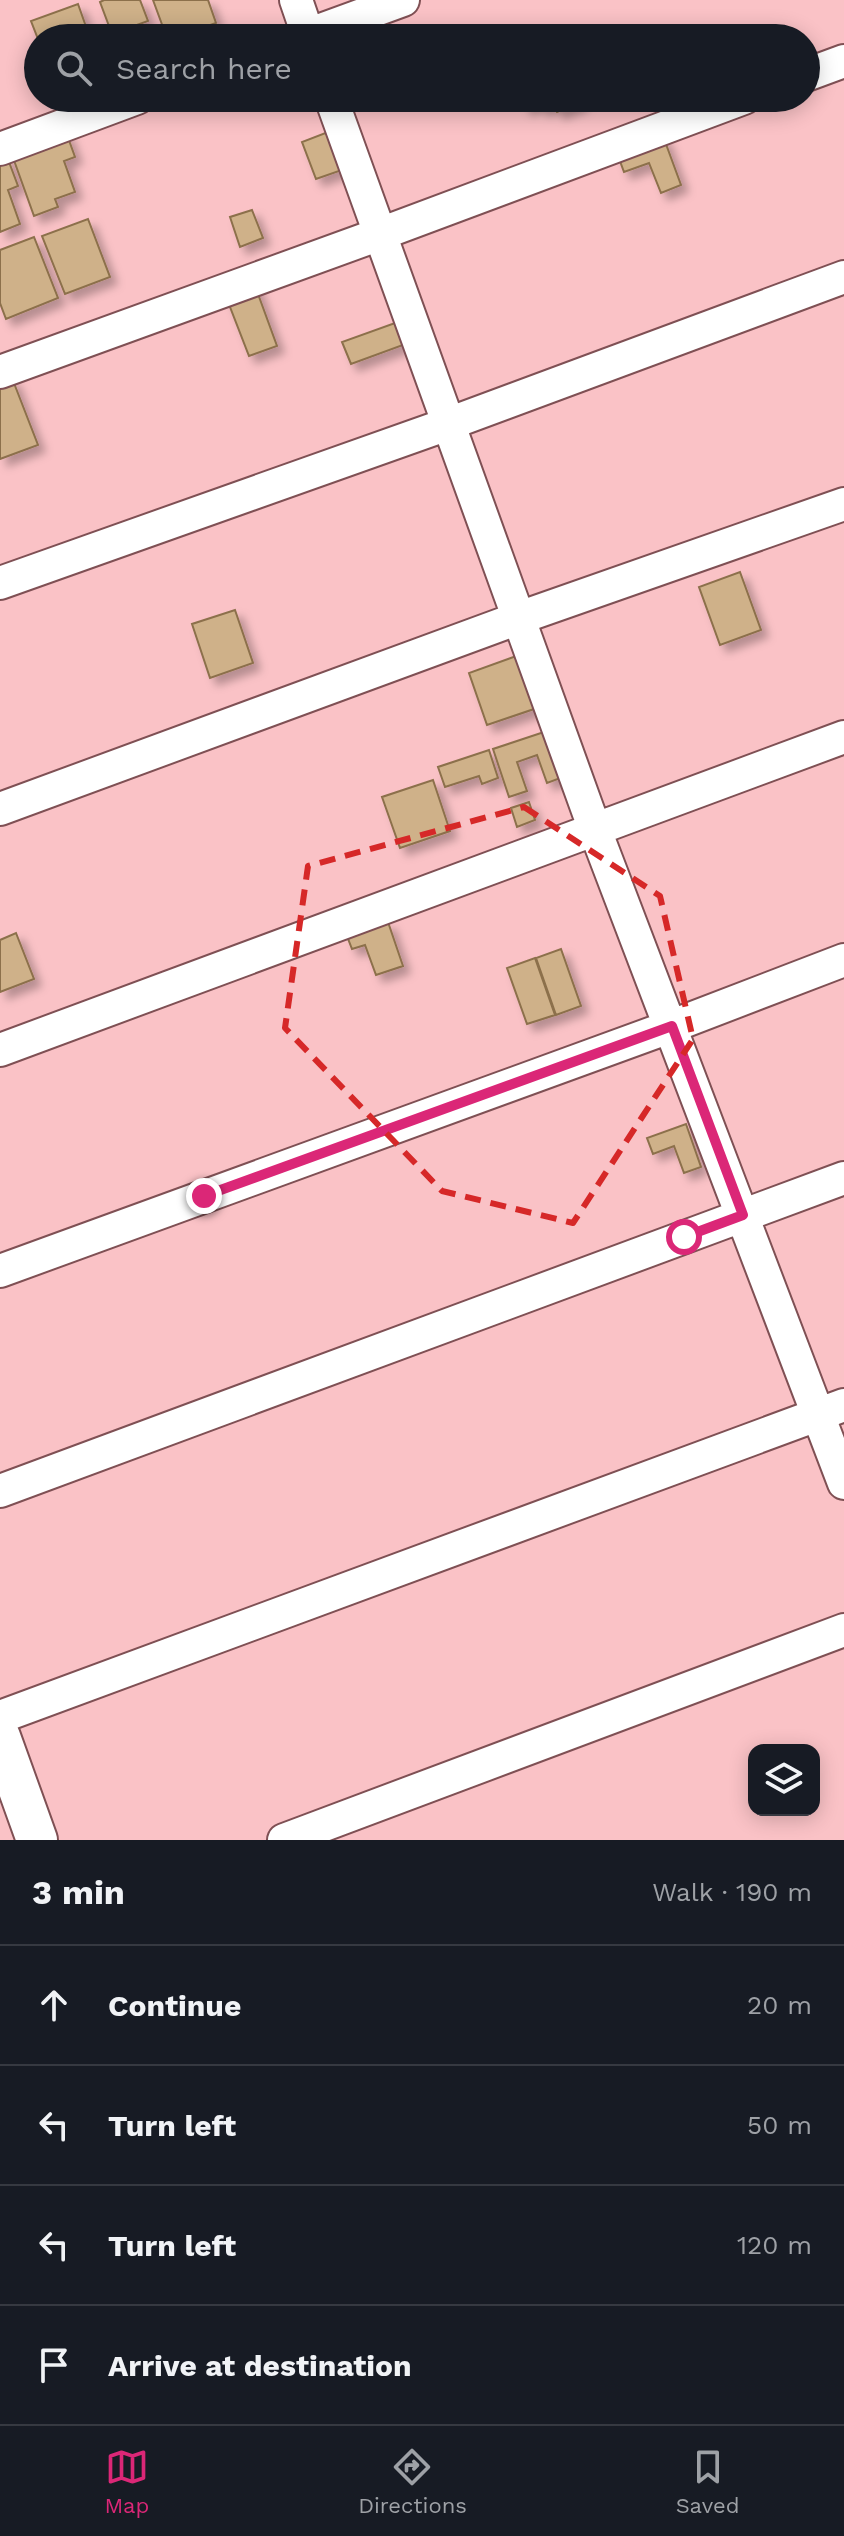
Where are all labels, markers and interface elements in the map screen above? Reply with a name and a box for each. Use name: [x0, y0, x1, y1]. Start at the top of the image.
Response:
search box: [24, 24, 820, 112]
icon: search: [52, 46, 96, 90]
text: Search here: [116, 51, 292, 86]
route end: [186, 1178, 222, 1214]
route start: [666, 1219, 702, 1255]
map controls: [748, 1744, 820, 1816]
button: layers: [748, 1744, 820, 1816]
text: 3 min: [32, 1872, 125, 1912]
text: Walk · 190 m: [652, 1877, 812, 1907]
icon: ahead: [32, 1983, 76, 2027]
text: Continue: [108, 1988, 241, 2023]
text: 20 m: [747, 1990, 812, 2020]
icon: left: [32, 2103, 76, 2147]
text: Turn left: [108, 2108, 236, 2143]
text: 50 m: [747, 2110, 812, 2140]
icon: left: [32, 2223, 76, 2267]
text: Turn left: [108, 2228, 236, 2263]
text: 120 m: [737, 2230, 812, 2260]
icon: arrive: [32, 2343, 76, 2387]
text: Arrive at destination: [108, 2348, 412, 2383]
tab: Map: [104, 2445, 149, 2518]
tab: Directions: [358, 2445, 467, 2518]
tab: Saved: [676, 2445, 740, 2518]

